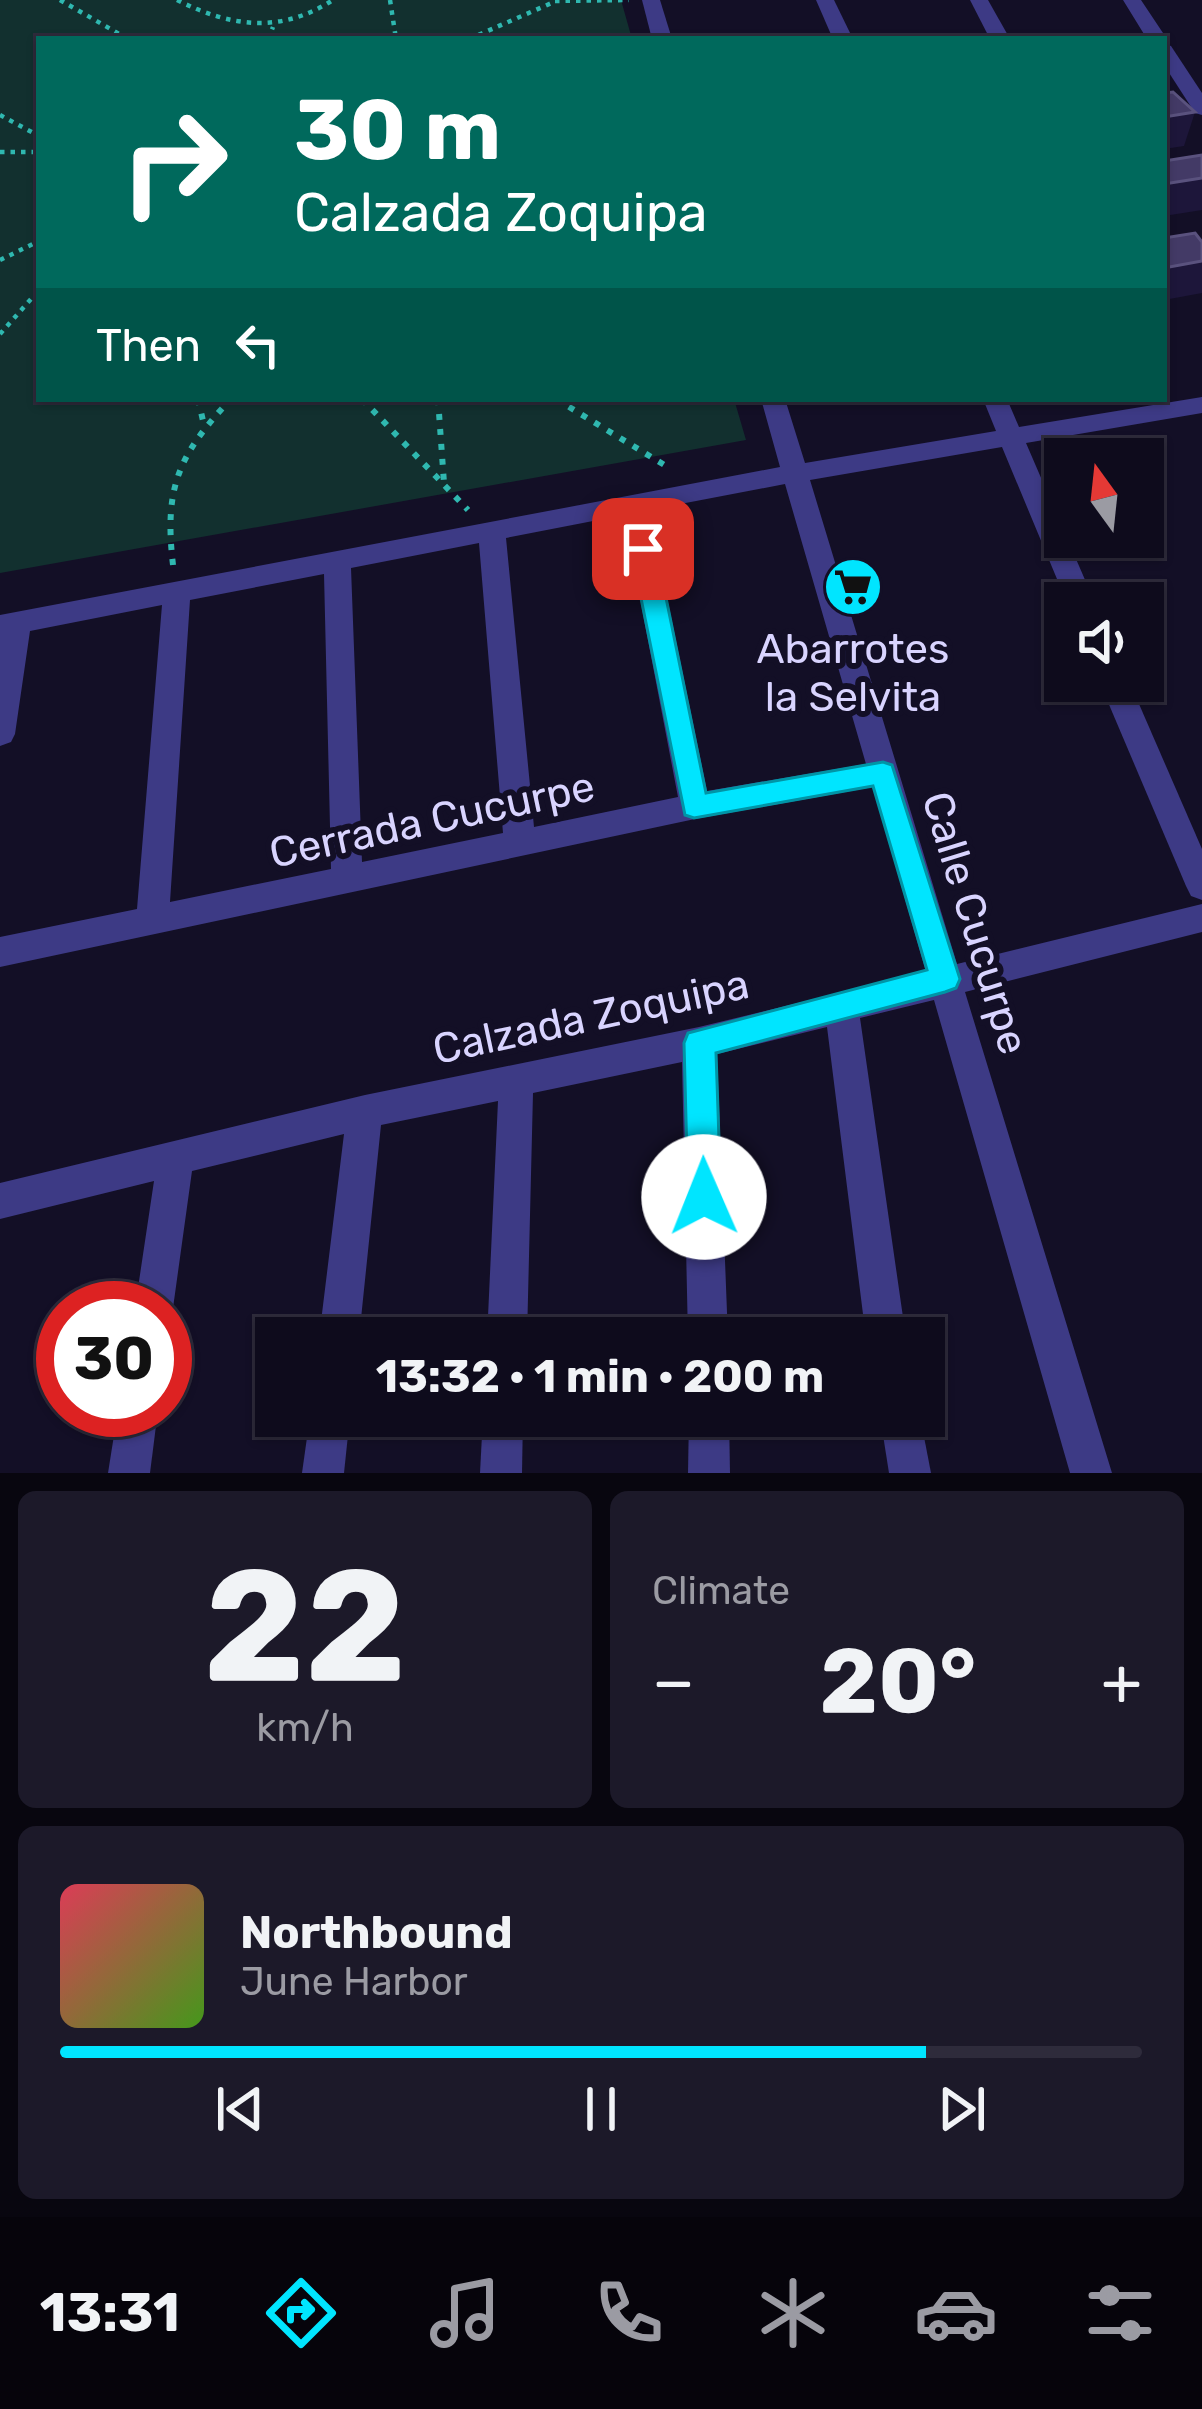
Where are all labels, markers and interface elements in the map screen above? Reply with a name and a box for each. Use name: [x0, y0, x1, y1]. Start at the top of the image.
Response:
text: 30 m: [294, 80, 501, 180]
icon: right: [96, 84, 252, 240]
text: Calzada Zoquipa: [294, 181, 708, 245]
icon: left: [225, 312, 291, 378]
text: Then: [96, 319, 201, 372]
north arrow: [1044, 438, 1164, 558]
map controls: [1044, 438, 1164, 702]
pin: [592, 498, 694, 600]
icon: arrive: [610, 516, 676, 582]
supermarket icon: Abarrotes la Selvita: [822, 556, 884, 618]
button: sound: [1044, 582, 1164, 702]
place label: Abarrotes la Selvita: [756, 624, 950, 722]
street label: Cerrada Cucurpe: [265, 761, 599, 879]
street label: Calle Cucurpe: [911, 786, 1039, 1060]
street label: Calzada Zoquipa: [428, 959, 754, 1075]
position arrow: [641, 1134, 767, 1260]
speed limit sign: 30: [36, 1281, 192, 1437]
text: 13:32 · 1 min · 200 m: [376, 1350, 824, 1403]
text: 22: [204, 1534, 406, 1719]
text: Climate: [652, 1568, 790, 1614]
text: 20°: [820, 1628, 976, 1735]
text: −: [652, 1642, 695, 1721]
text: +: [1101, 1642, 1142, 1721]
text: km/h: [256, 1705, 354, 1751]
text: Northbound: [240, 1906, 513, 1959]
text: June Harbor: [240, 1959, 468, 2005]
icon: previous: [207, 2076, 273, 2142]
icon: pause: [568, 2076, 634, 2142]
icon: next: [929, 2076, 995, 2142]
icon: directions: [259, 2271, 343, 2355]
icon: music: [423, 2271, 507, 2355]
icon: phone: [587, 2271, 671, 2355]
icon: climate: [751, 2271, 835, 2355]
icon: car: [914, 2271, 998, 2355]
icon: filters: [1078, 2271, 1162, 2355]
text: 13:31: [40, 2281, 180, 2345]

